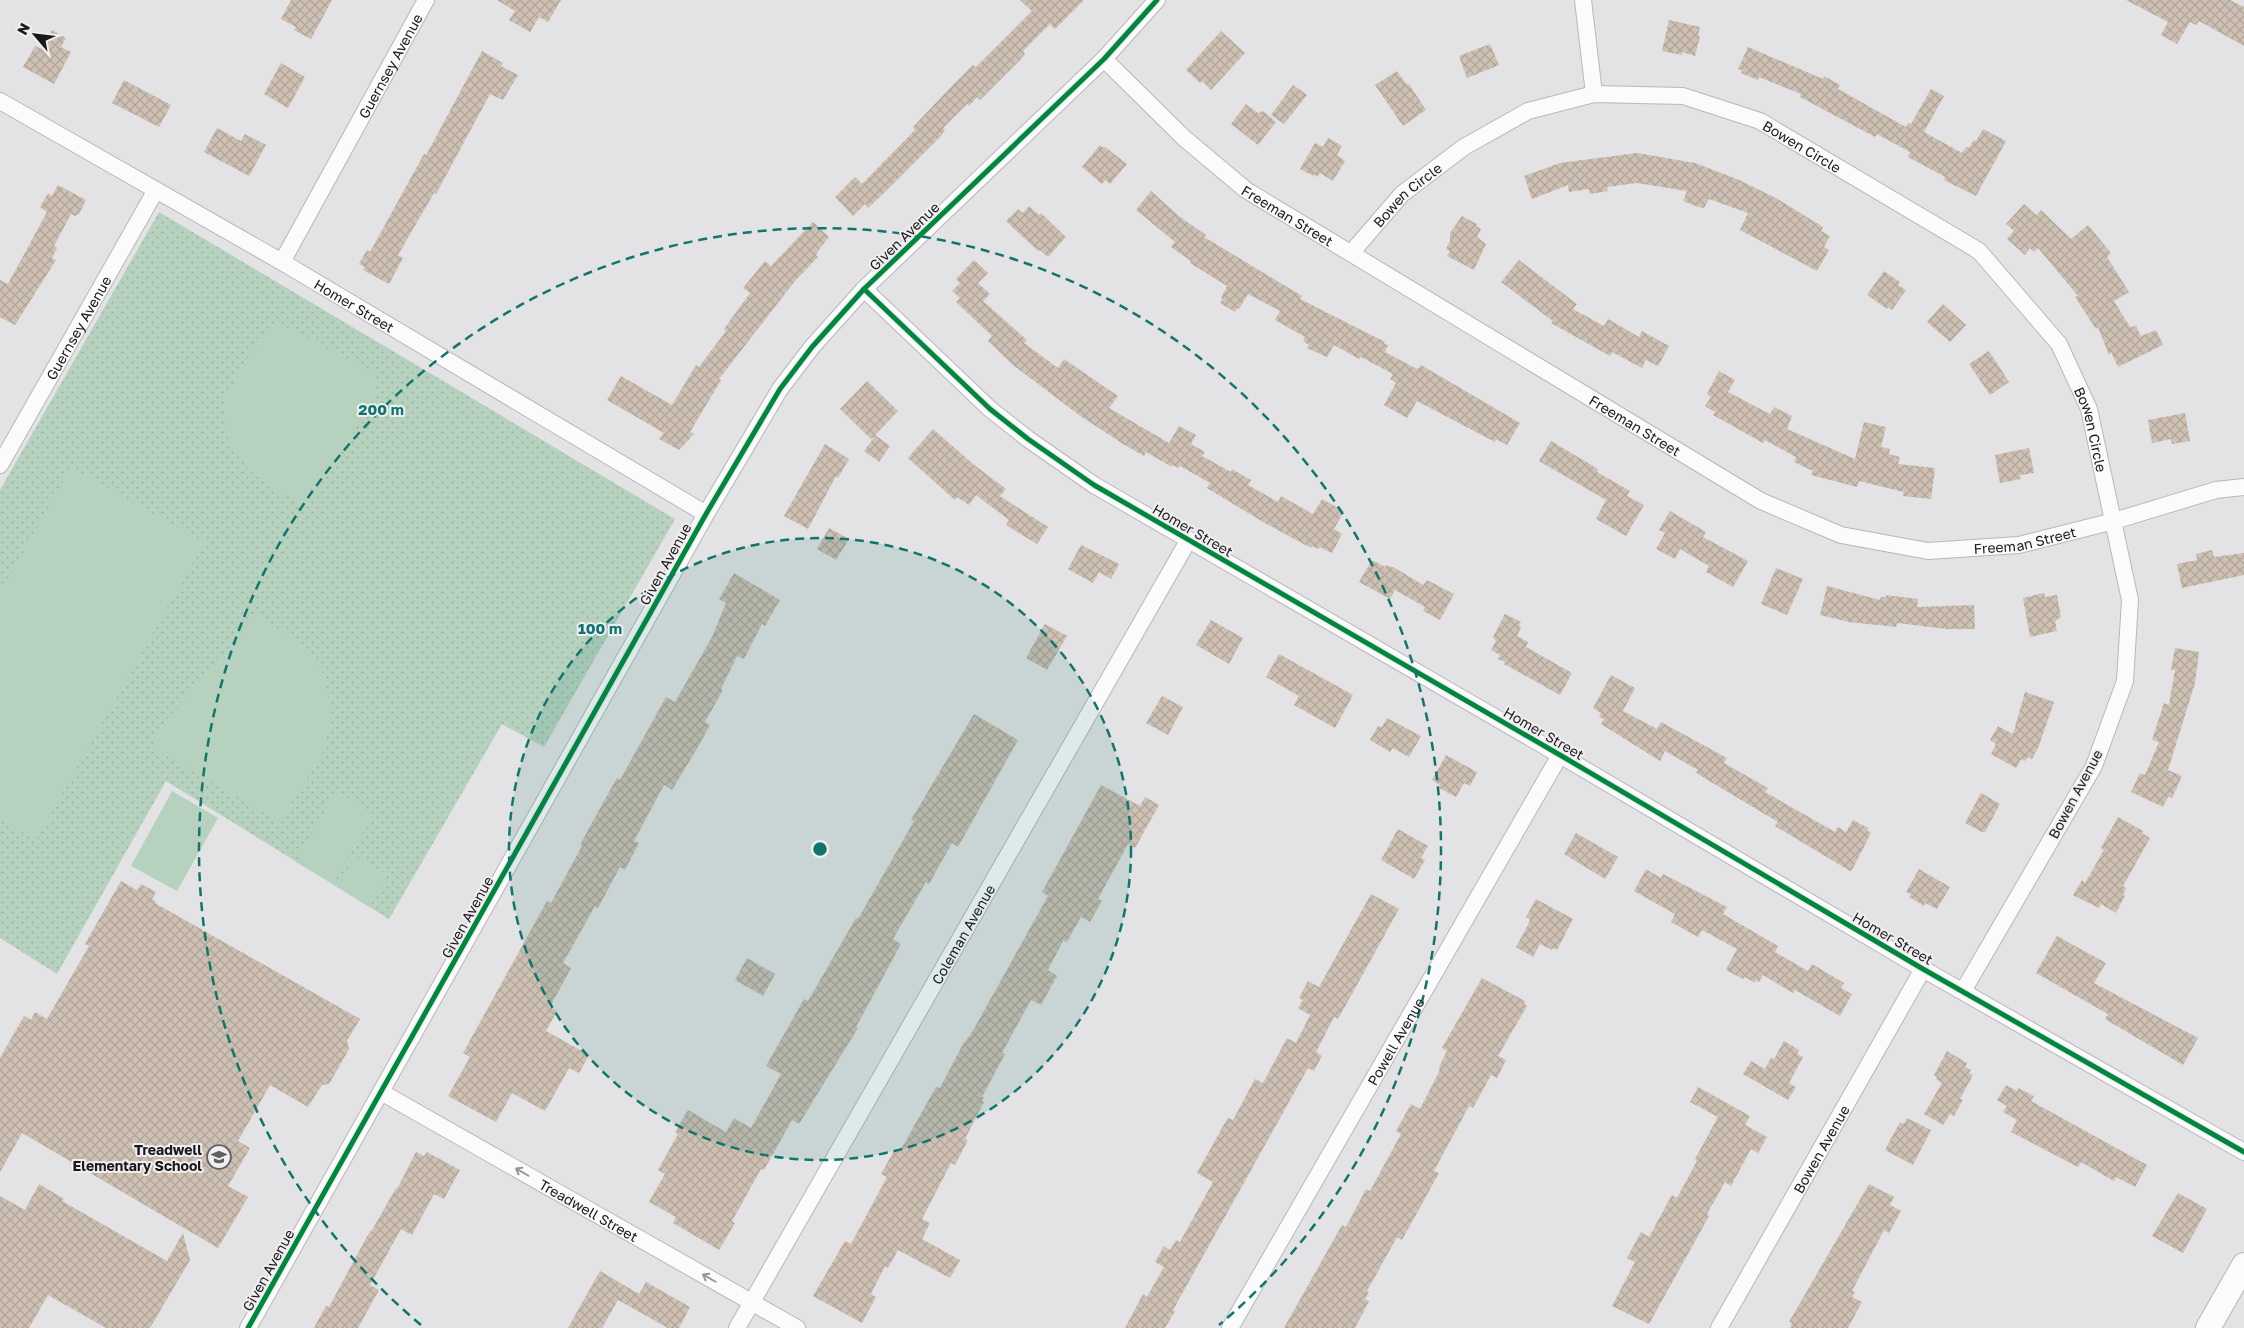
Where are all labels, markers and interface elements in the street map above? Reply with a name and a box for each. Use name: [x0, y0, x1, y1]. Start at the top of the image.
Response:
north arrow: [10, 10, 60, 60]
street label: Guernsey Avenue: [354, 10, 425, 121]
text: N: [13, 20, 33, 37]
street label: Bowen Circle: [1760, 116, 1844, 176]
street label: Bowen Circle: [1369, 159, 1445, 230]
street label: Freeman Street: [1239, 181, 1336, 249]
street label: Given Avenue: [865, 198, 943, 274]
street label: Guernsey Avenue: [42, 273, 114, 382]
street label: Homer Street: [311, 275, 397, 335]
street label: Bowen Circle: [2071, 384, 2111, 473]
street label: Freeman Street: [1586, 391, 1684, 459]
text: 200 m: [358, 400, 404, 418]
street label: Homer Street: [1150, 500, 1236, 560]
street label: Given Avenue: [636, 520, 694, 608]
street label: Freeman Street: [1973, 522, 2078, 556]
text: 100 m: [578, 619, 622, 637]
street label: Homer Street: [1501, 703, 1587, 763]
street label: Bowen Avenue: [2044, 747, 2106, 841]
centre of rings: [811, 840, 829, 858]
street label: Given Avenue: [438, 873, 496, 961]
street label: Coleman Avenue: [927, 881, 998, 987]
street label: Homer Street: [1850, 908, 1936, 968]
street label: Powell Avenue: [1363, 994, 1427, 1088]
street label: Bowen Avenue: [1789, 1102, 1853, 1196]
place label: Treadwell Elementary School: [73, 1141, 202, 1174]
school or university icon: Treadwell Elementary School: [206, 1144, 232, 1170]
one-way arrow: [515, 1166, 530, 1176]
street label: Treadwell Street: [537, 1175, 641, 1245]
street label: Given Avenue: [239, 1226, 297, 1314]
one-way arrow: [701, 1273, 716, 1283]

